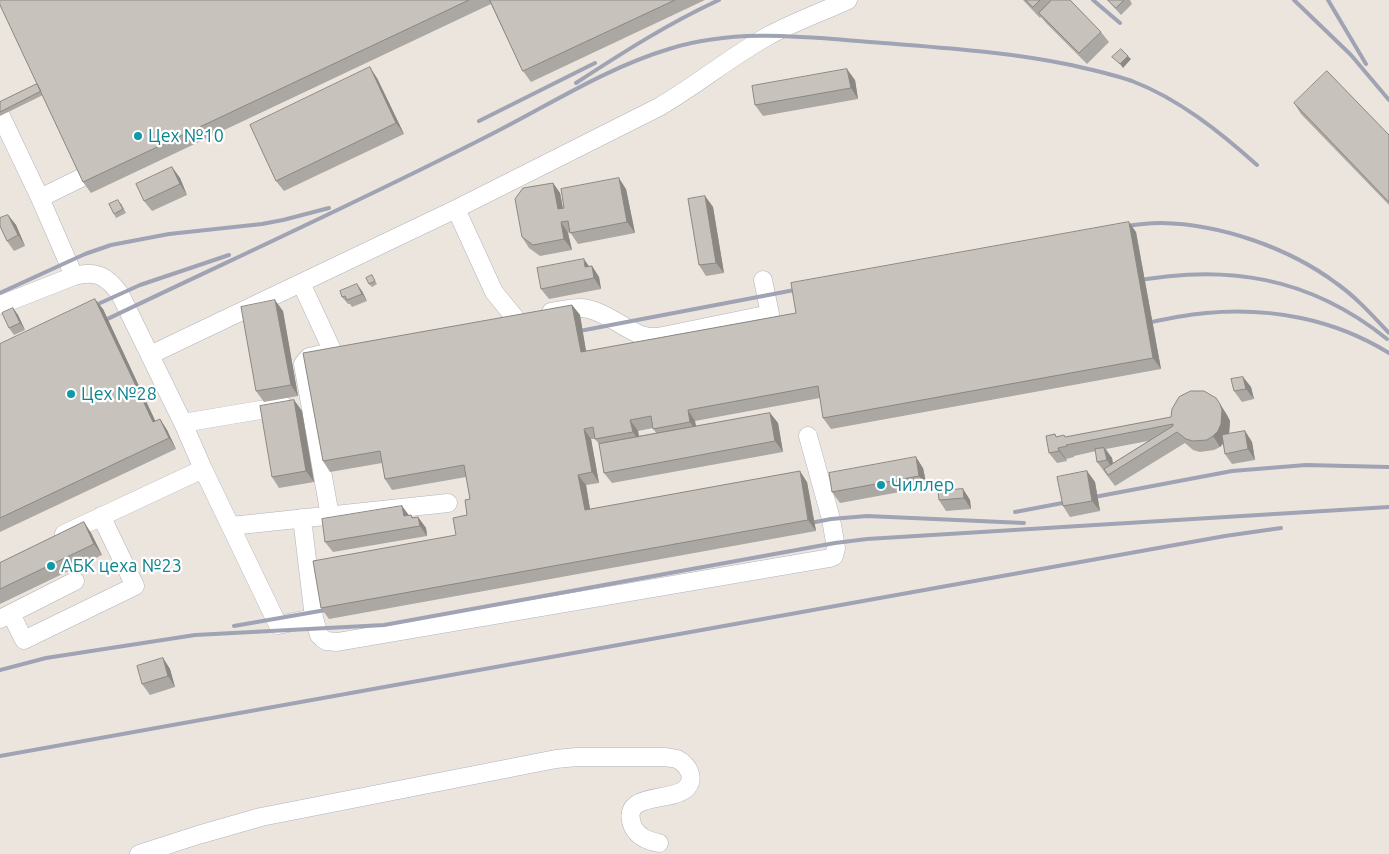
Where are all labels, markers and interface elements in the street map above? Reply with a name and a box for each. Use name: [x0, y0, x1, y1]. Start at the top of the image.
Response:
place label: Цех №10: [148, 125, 224, 147]
marker: Цех №10: [132, 130, 144, 142]
place label: Цех №28: [81, 383, 157, 405]
marker: Цех №28: [65, 388, 77, 400]
place label: Чиллер: [891, 474, 954, 496]
marker: Чиллер: [875, 479, 887, 491]
place label: АБК цеха №23: [61, 555, 182, 577]
marker: АБК цеха №23: [45, 560, 57, 572]

